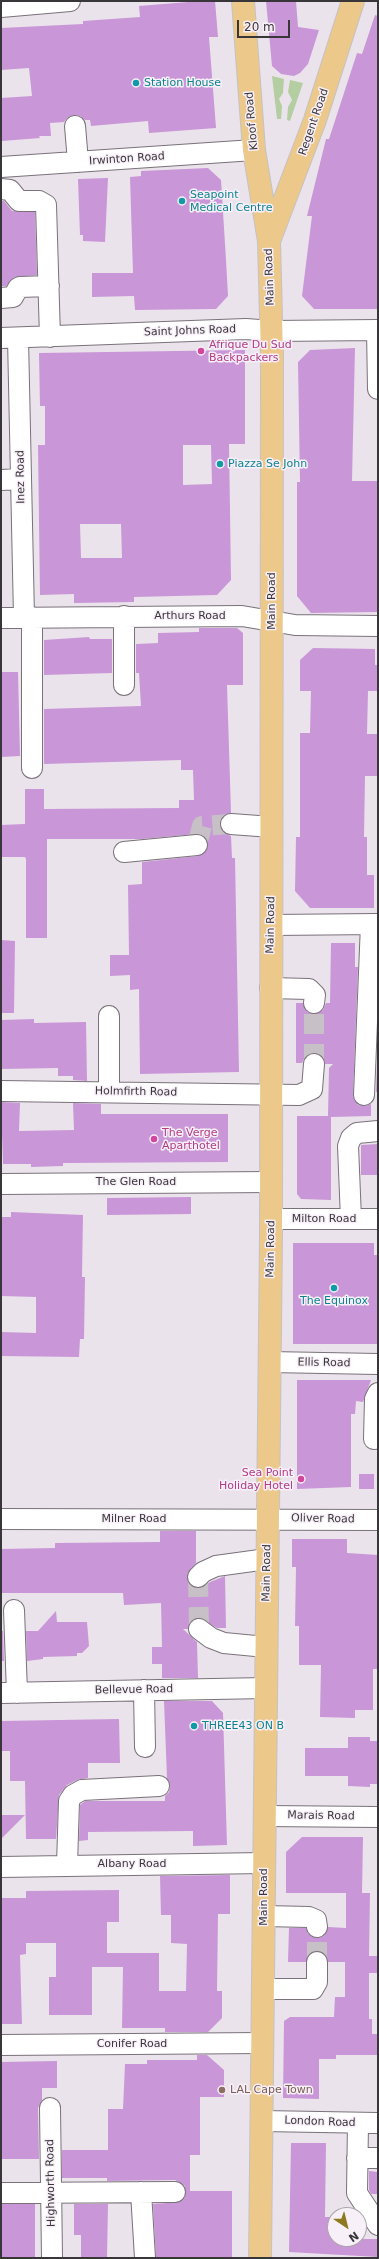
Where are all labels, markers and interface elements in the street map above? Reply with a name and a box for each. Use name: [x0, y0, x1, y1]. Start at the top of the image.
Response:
scale bar: [239, 12, 292, 38]
text: 20 m: [244, 20, 275, 34]
place label: Station House: [144, 76, 221, 90]
marker: Station House: [131, 78, 141, 88]
street label: Regent Road: [296, 87, 332, 157]
street label: Kloof Road: [243, 91, 261, 151]
street label: Irwinton Road: [89, 150, 165, 168]
place label: Seapoint Medical Centre: [190, 188, 272, 214]
marker: Seapoint Medical Centre: [177, 196, 187, 206]
street label: Main Road: [262, 248, 278, 306]
street label: Saint Johns Road: [144, 323, 236, 339]
place label: Afrique Du Sud Backpackers: [209, 338, 292, 364]
marker: Afrique Du Sud Backpackers: [196, 346, 206, 356]
street label: Inez Road: [14, 450, 28, 504]
place label: Piazza Se John: [228, 457, 307, 471]
marker: Piazza Se John: [215, 459, 225, 469]
street label: Main Road: [265, 572, 279, 630]
street label: Arthurs Road: [154, 609, 226, 623]
street label: Main Road: [264, 896, 278, 954]
street label: Holmfirth Road: [95, 1085, 177, 1099]
place label: The Verge Aparthotel: [162, 1126, 220, 1152]
marker: The Verge Aparthotel: [149, 1134, 159, 1144]
street label: The Glen Road: [96, 1175, 176, 1189]
street label: Milton Road: [292, 1212, 356, 1226]
street label: Main Road: [264, 1220, 278, 1278]
marker: The Equinox: [329, 1283, 339, 1293]
place label: The Equinox: [300, 1294, 368, 1308]
street label: Ellis Road: [297, 1356, 351, 1370]
place label: Sea Point Holiday Hotel: [219, 1466, 293, 1492]
marker: Sea Point Holiday Hotel: [296, 1474, 306, 1484]
street label: Milner Road: [102, 1512, 166, 1526]
street label: Oliver Road: [291, 1512, 355, 1526]
street label: Main Road: [260, 1544, 274, 1602]
street label: Bellevue Road: [95, 1683, 173, 1697]
place label: THREE43 ON B: [202, 1719, 284, 1733]
marker: THREE43 ON B: [189, 1721, 199, 1731]
street label: Marais Road: [287, 1809, 355, 1823]
street label: Albany Road: [98, 1857, 166, 1871]
street label: Main Road: [257, 1868, 271, 1926]
street label: Conifer Road: [97, 2037, 167, 2051]
place label: LAL Cape Town: [230, 2083, 313, 2097]
marker: LAL Cape Town: [217, 2085, 227, 2095]
street label: London Road: [284, 2114, 356, 2130]
street label: Highworth Road: [44, 2139, 58, 2227]
north arrow: [327, 2207, 367, 2247]
text: N: [346, 2228, 361, 2244]

